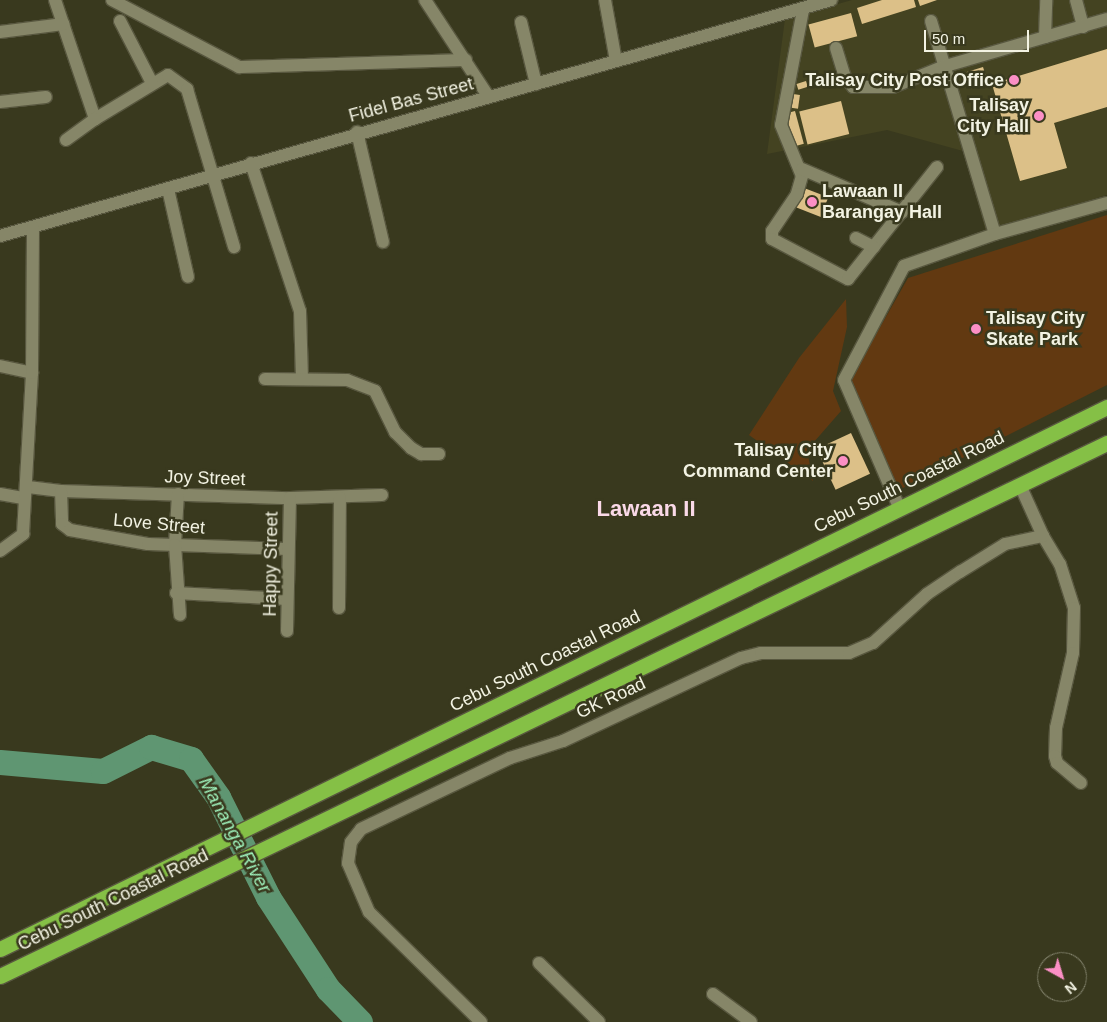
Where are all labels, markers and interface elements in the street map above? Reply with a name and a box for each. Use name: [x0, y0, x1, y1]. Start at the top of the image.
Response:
scale bar: [927, 20, 1032, 52]
text: 50 m: [932, 30, 965, 47]
place label: Talisay City Post Office: [805, 69, 1004, 91]
street label: Fidel Bas Street: [346, 73, 476, 127]
marker: Talisay City Post Office: [1008, 74, 1020, 86]
place label: Talisay City Hall: [957, 95, 1029, 138]
marker: Talisay City Hall: [1033, 110, 1045, 122]
place label: Lawaan II Barangay Hall: [822, 181, 942, 223]
marker: Lawaan II Barangay Hall: [806, 196, 818, 208]
place label: Talisay City Skate Park: [986, 308, 1085, 350]
marker: Talisay City Skate Park: [970, 323, 982, 335]
street label: Cebu South Coastal Road: [810, 426, 1008, 538]
place label: Talisay City Command Center: [683, 440, 833, 482]
marker: Talisay City Command Center: [837, 455, 849, 467]
street label: Joy Street: [164, 466, 246, 490]
district label: Lawaan II: [596, 496, 696, 522]
street label: Love Street: [112, 509, 206, 539]
street label: Happy Street: [259, 511, 283, 617]
street label: Cebu South Coastal Road: [446, 605, 644, 717]
street label: GK Road: [573, 673, 649, 723]
water label: Mananga River: [194, 773, 276, 897]
street label: Cebu South Coastal Road: [14, 844, 212, 956]
north arrow: [1037, 952, 1087, 1002]
text: N: [1062, 978, 1080, 997]

